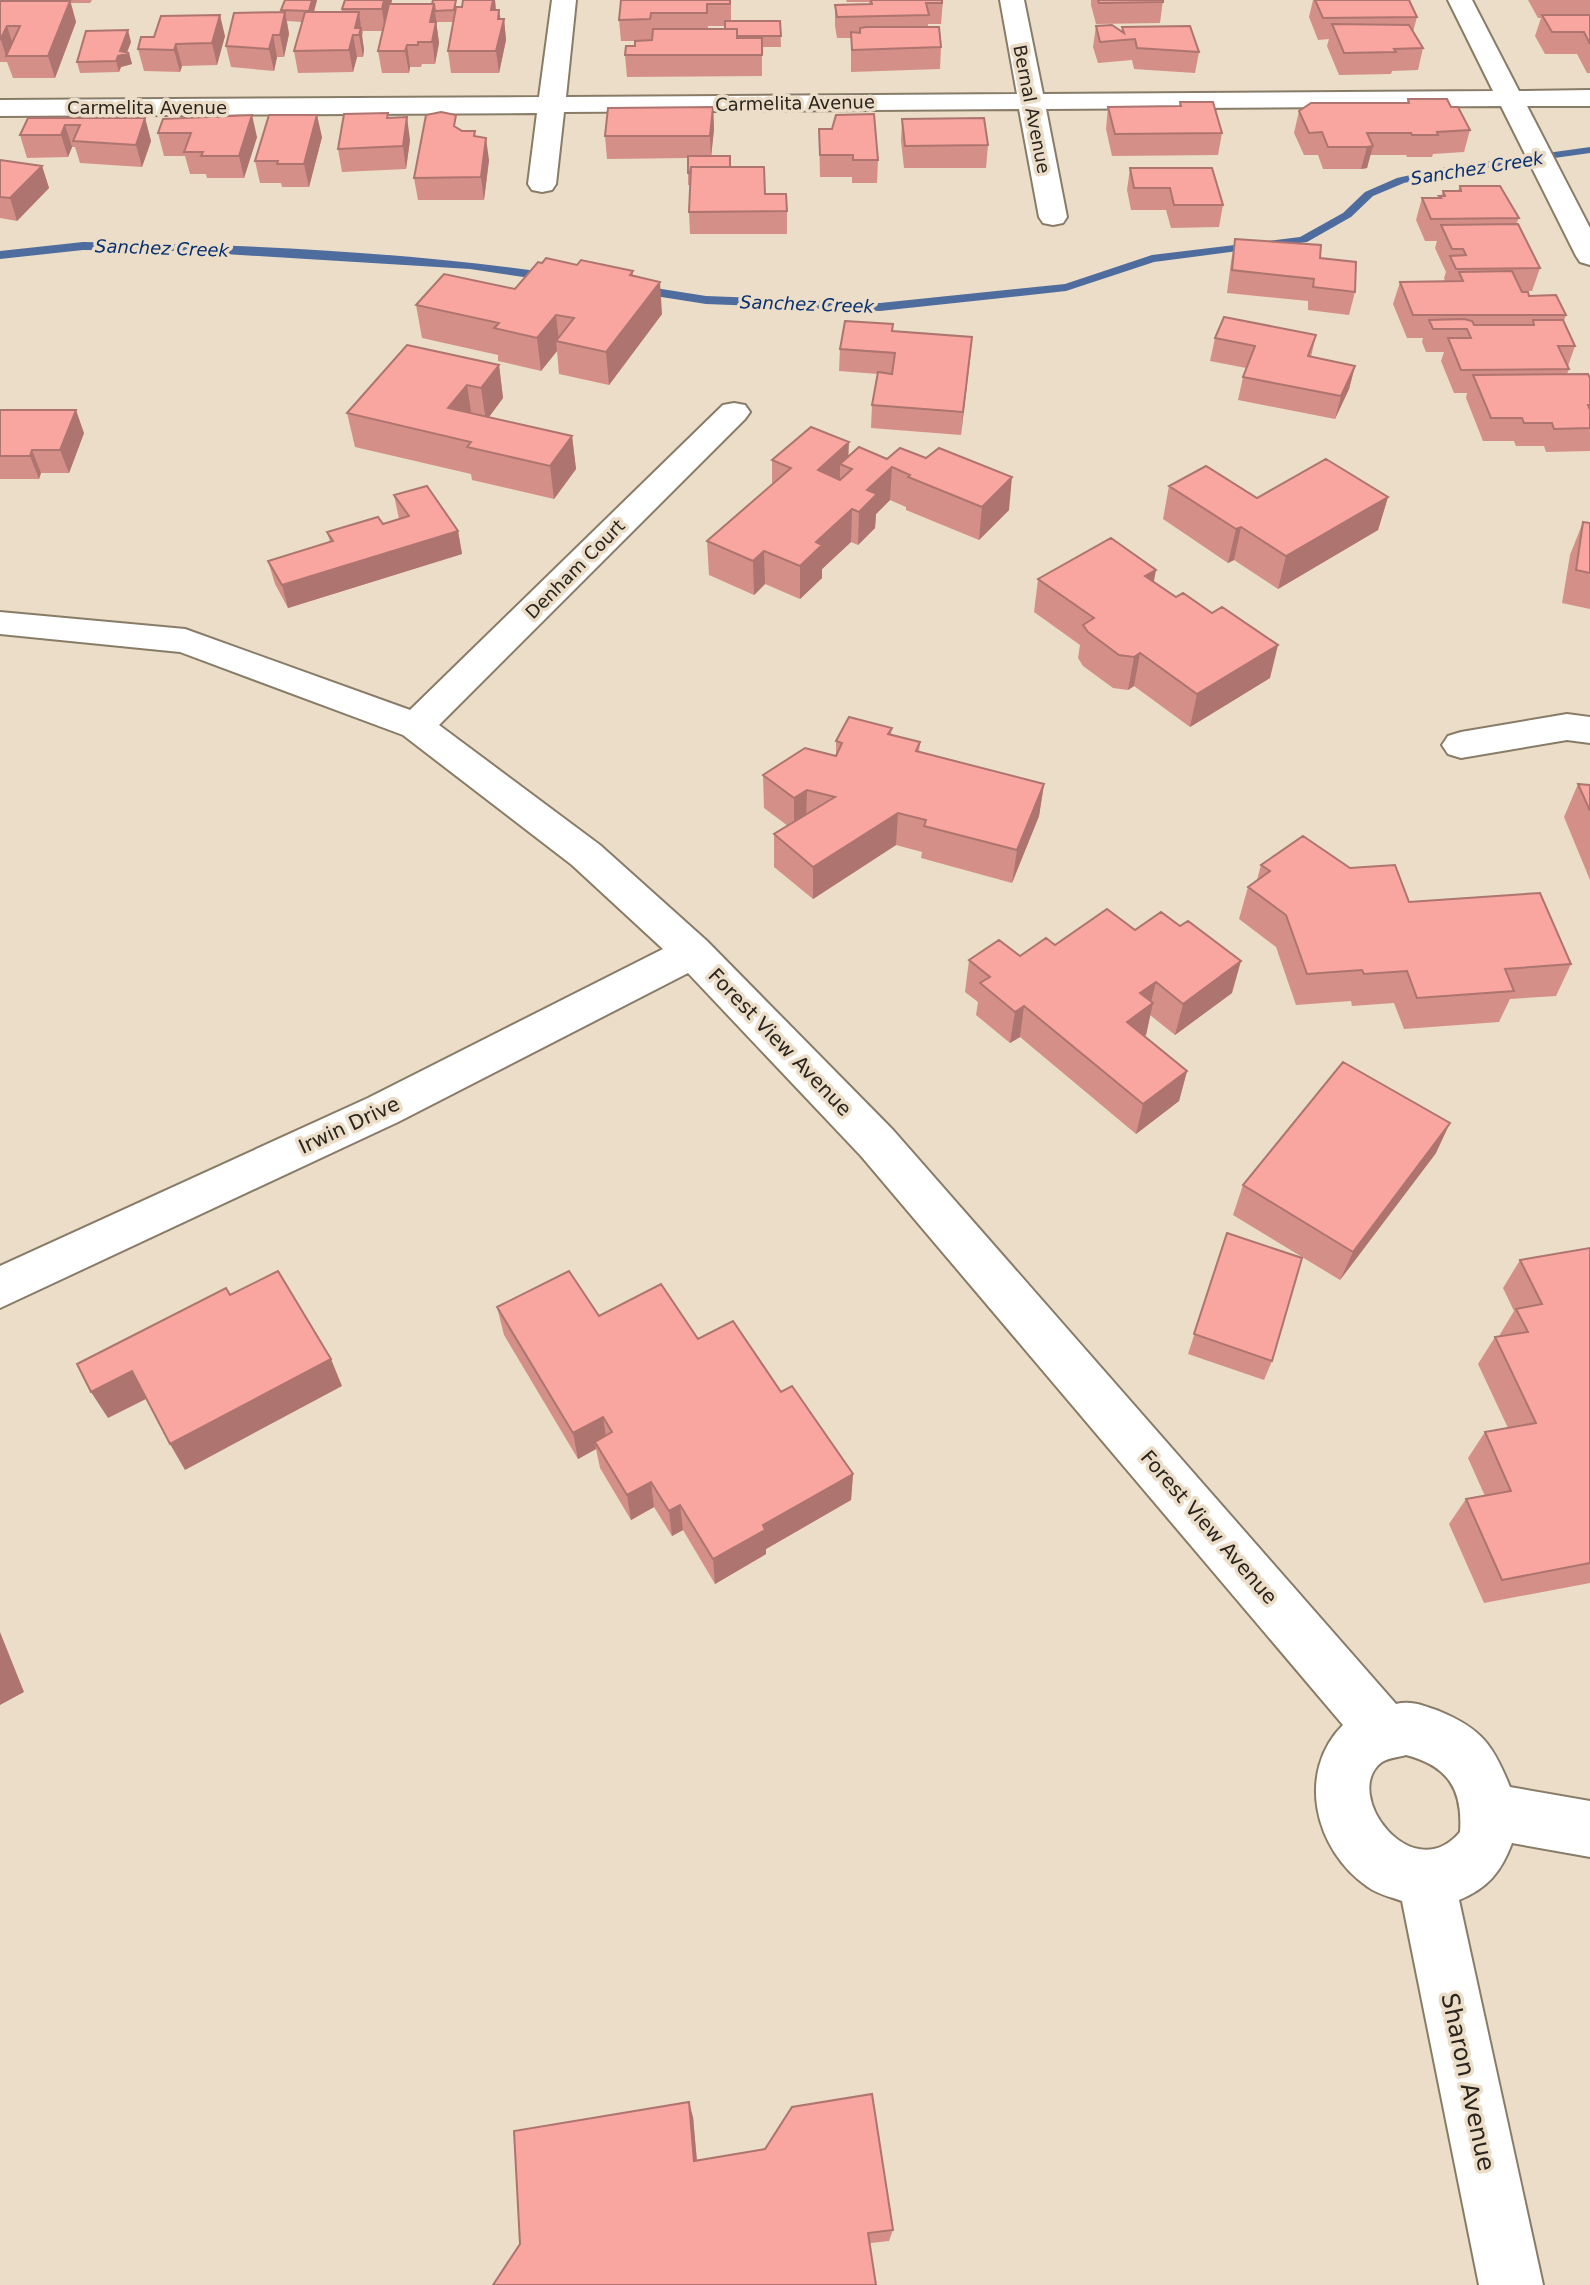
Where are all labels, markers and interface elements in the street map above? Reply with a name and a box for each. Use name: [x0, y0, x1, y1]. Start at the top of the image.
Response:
street label: Bernal Avenue: [1009, 43, 1055, 175]
street label: Carmelita Avenue: [715, 91, 875, 115]
street label: Carmelita Avenue: [67, 97, 227, 118]
water label: Sanchez Creek: [1409, 147, 1546, 189]
water label: Sanchez Creek: [95, 235, 231, 261]
water label: Sanchez Creek: [740, 291, 876, 317]
street label: Denham Court: [521, 515, 629, 623]
street label: Forest View Avenue: [703, 963, 857, 1121]
street label: Irwin Drive: [295, 1091, 403, 1159]
street label: Forest View Avenue: [1136, 1445, 1282, 1609]
street label: Sharon Avenue: [1435, 1990, 1501, 2174]

